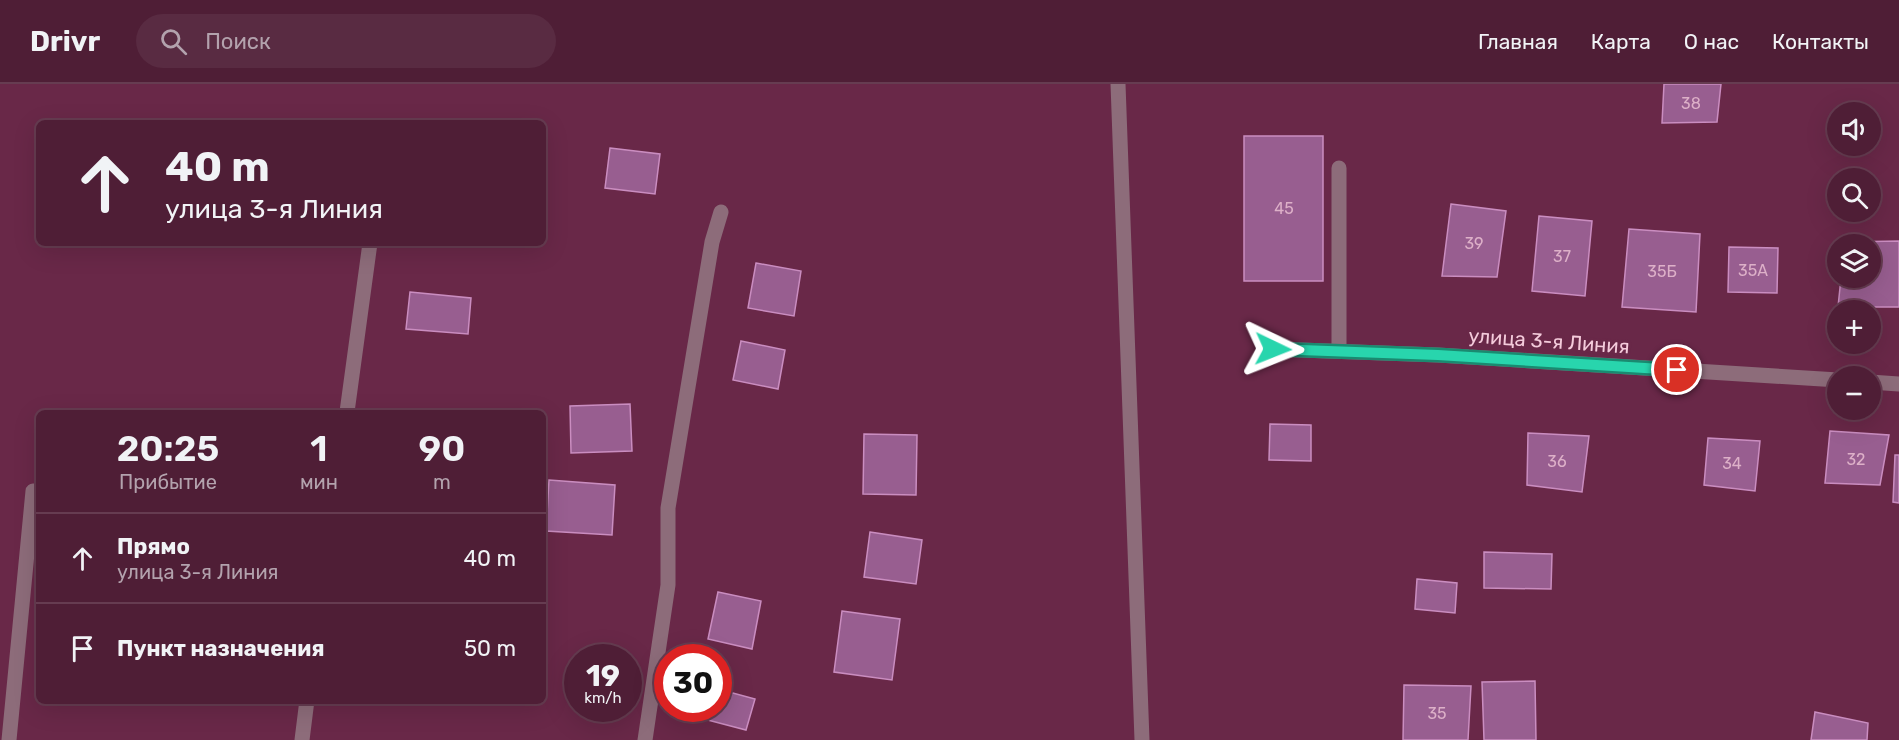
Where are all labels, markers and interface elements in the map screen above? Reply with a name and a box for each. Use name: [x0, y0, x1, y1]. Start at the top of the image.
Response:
search box: [136, 14, 556, 68]
text: Drivr: [30, 25, 100, 58]
icon: search: [157, 25, 190, 58]
text: Поиск: [205, 28, 271, 55]
text: Главная: [1478, 29, 1558, 54]
text: Карта: [1591, 29, 1651, 54]
text: О нас: [1684, 29, 1739, 54]
text: Контакты: [1772, 29, 1869, 54]
house number: 38: [1681, 94, 1701, 113]
map controls: [1827, 102, 1881, 420]
button: sound: [1827, 102, 1881, 156]
text: 40 m: [165, 142, 270, 192]
icon: ahead: [66, 144, 144, 222]
button: search: [1827, 168, 1881, 222]
text: улица 3-я Линия: [165, 193, 383, 225]
house number: 45: [1274, 199, 1294, 218]
house number: 39: [1464, 234, 1484, 253]
button: layers: [1827, 234, 1881, 288]
house number: 37: [1553, 247, 1571, 266]
house number: 35А: [1738, 261, 1768, 280]
house number: 35Б: [1647, 262, 1677, 281]
button: +: [1827, 300, 1881, 354]
position arrow: [1241, 317, 1305, 381]
street label: улица 3-я Линия: [1468, 323, 1630, 359]
pin: [1651, 344, 1702, 395]
icon: arrive: [1660, 353, 1693, 386]
button: −: [1827, 366, 1881, 420]
text: 20:25: [117, 427, 219, 470]
text: 1: [310, 427, 328, 470]
text: 90: [419, 427, 465, 470]
house number: 32: [1846, 450, 1866, 469]
house number: 36: [1547, 452, 1567, 471]
house number: 34: [1722, 454, 1742, 473]
text: Прибытие: [119, 470, 217, 494]
text: мин: [300, 470, 338, 494]
text: m: [433, 470, 451, 494]
text: Прямо: [117, 533, 190, 560]
icon: ahead: [66, 542, 99, 575]
text: 40 m: [463, 545, 516, 572]
text: улица 3-я Линия: [117, 560, 278, 584]
icon: arrive: [66, 632, 99, 665]
text: Пункт назначения: [117, 635, 325, 662]
text: 50 m: [464, 635, 516, 662]
speed limit sign: 30: [654, 644, 732, 722]
text: 19: [586, 658, 620, 694]
text: km/h: [584, 689, 622, 707]
house number: 35: [1427, 704, 1447, 723]

